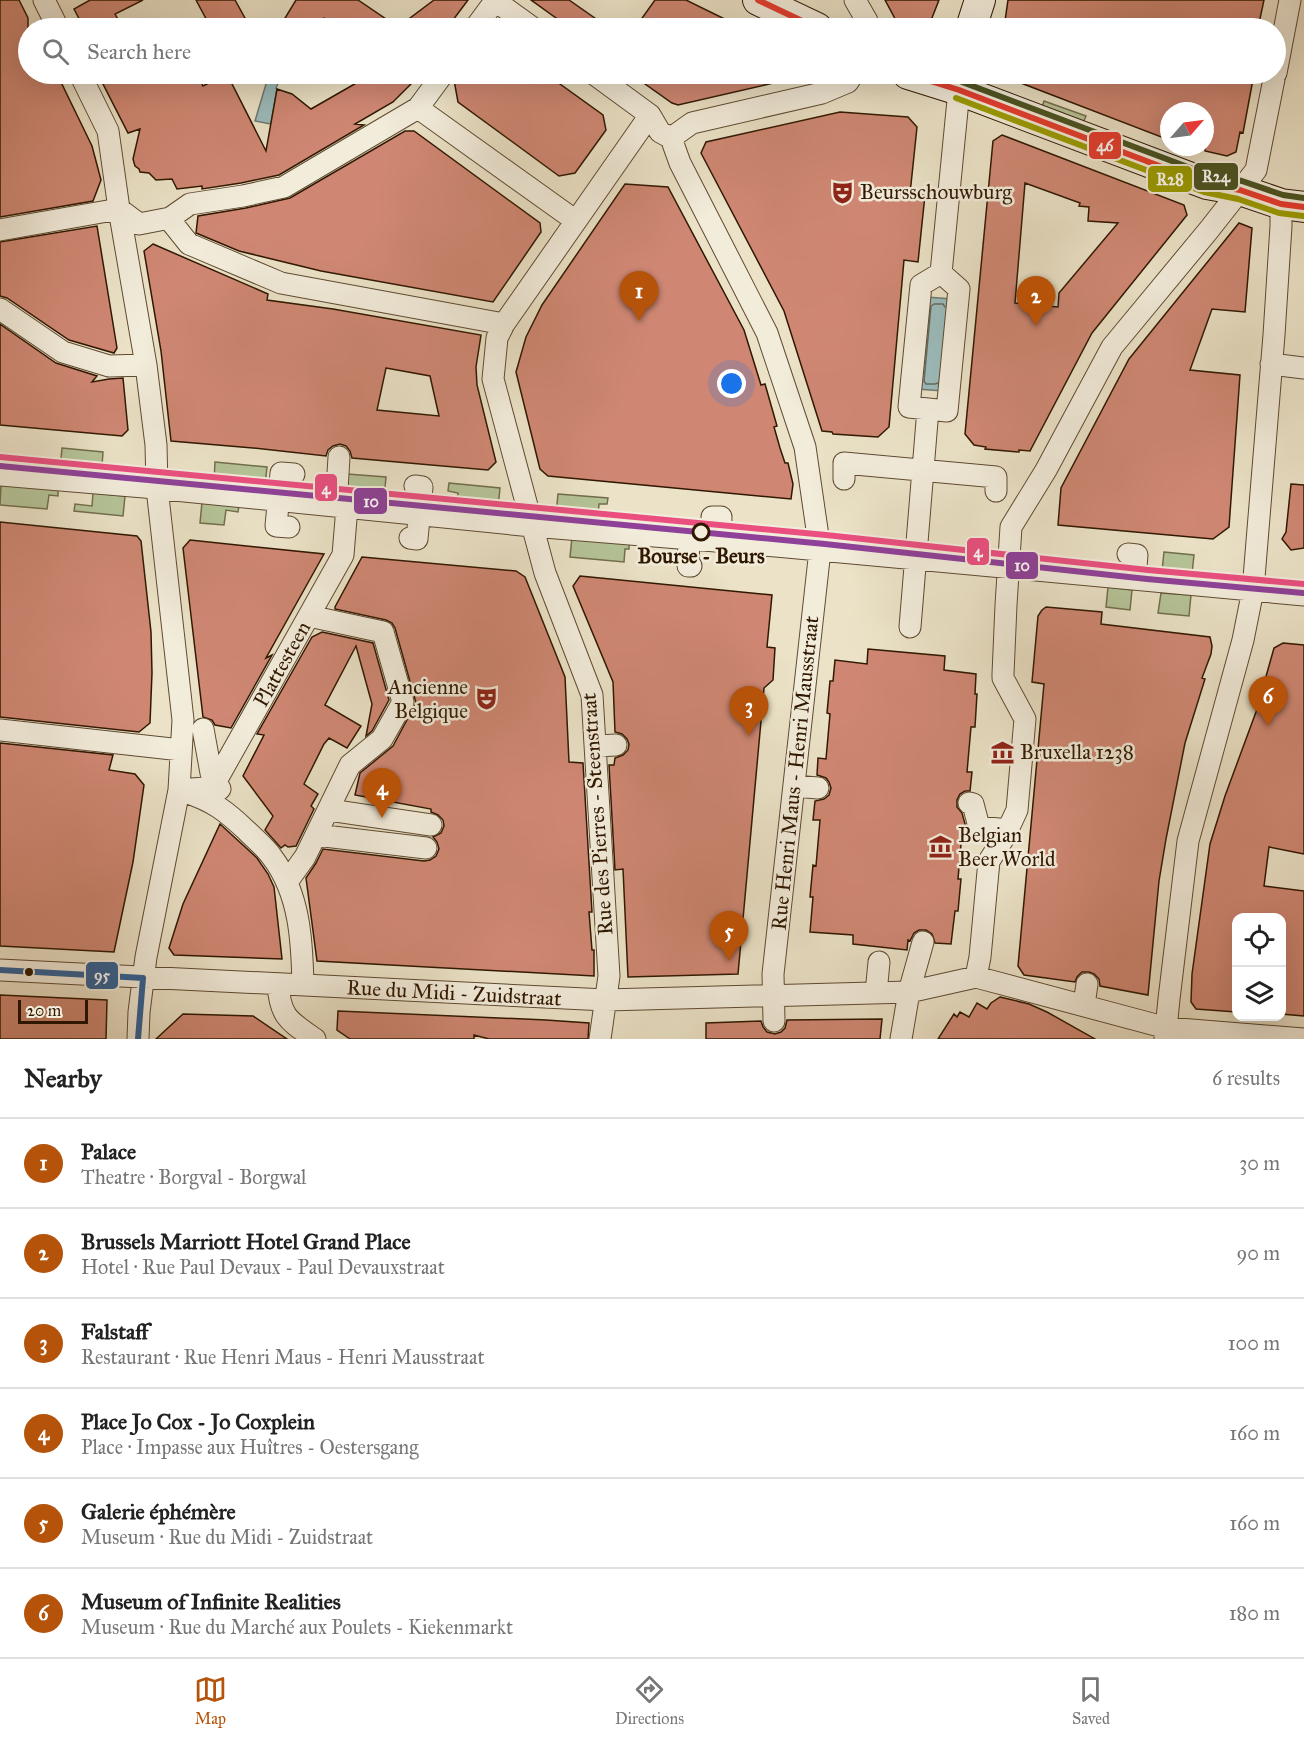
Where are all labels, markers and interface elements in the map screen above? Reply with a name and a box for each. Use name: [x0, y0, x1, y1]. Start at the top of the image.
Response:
search box: [18, 18, 1286, 84]
icon: search: [39, 35, 72, 68]
text: Search here: [87, 38, 191, 65]
north arrow: [1160, 102, 1214, 156]
line badge: 46: [1088, 131, 1122, 160]
text: 46: [1096, 136, 1114, 156]
line badge: R24: [1193, 162, 1239, 191]
line badge: R28: [1147, 165, 1193, 193]
text: R24: [1202, 167, 1231, 187]
text: R28: [1156, 170, 1184, 189]
theatre icon: Beursschouwburg: [829, 179, 855, 205]
place label: Beursschouwburg: [860, 179, 1012, 205]
pin: 1: [620, 272, 658, 321]
pin: 2: [1016, 276, 1056, 326]
your location: [717, 369, 746, 398]
line badge: 4: [314, 473, 338, 502]
text: 4: [322, 479, 332, 499]
line badge: 10: [353, 487, 388, 515]
text: 10: [363, 492, 379, 511]
marker: Bourse - Beurs: [692, 523, 710, 541]
line badge: 4: [966, 537, 990, 566]
text: 4: [974, 542, 984, 562]
place label: Bourse - Beurs: [637, 543, 765, 569]
line badge: 10: [1005, 551, 1039, 580]
text: 10: [1014, 556, 1030, 575]
street label: Rue Henri Maus - Henri Mausstraat: [766, 614, 825, 932]
street label: Plattesteen: [248, 617, 316, 711]
place label: Ancienne Belgique: [387, 674, 468, 724]
pin: 6: [1248, 676, 1288, 726]
theatre icon: Ancienne Belgique: [473, 686, 499, 712]
pin: 3: [730, 686, 768, 736]
street label: Rue des Pierres - Steenstraat: [576, 691, 618, 936]
museum icon: Bruxella 1238: [989, 739, 1015, 765]
place label: Bruxella 1238: [1020, 739, 1134, 765]
pin: 4: [362, 768, 401, 818]
place label: Belgian Beer World: [958, 822, 1056, 872]
museum icon: Belgian Beer World: [927, 834, 953, 860]
pin: 5: [710, 912, 748, 961]
map controls: [1232, 913, 1286, 1021]
button: locate: [1232, 913, 1286, 967]
line badge: 95: [85, 961, 119, 990]
unlabelled marker: [23, 966, 35, 978]
text: 95: [94, 966, 111, 986]
button: layers: [1232, 967, 1286, 1021]
street label: Rue du Midi - Zuidstraat: [346, 974, 563, 1012]
scale bar: [18, 997, 88, 1025]
text: 20 m: [27, 1001, 61, 1020]
text: Nearby: [24, 1062, 102, 1094]
text: 6 results: [1212, 1066, 1280, 1090]
text: Palace: [81, 1138, 136, 1165]
text: 1: [40, 1151, 47, 1175]
text: 30 m: [1239, 1151, 1280, 1175]
text: Theatre · Borgval - Borgwal: [81, 1165, 307, 1189]
text: Brussels Marriott Hotel Grand Place: [81, 1228, 411, 1255]
text: 2: [39, 1241, 48, 1265]
text: 90 m: [1237, 1241, 1280, 1265]
text: Hotel · Rue Paul Devaux - Paul Devauxstraat: [81, 1255, 445, 1279]
text: Falstaff: [81, 1318, 148, 1345]
text: 3: [40, 1331, 48, 1355]
text: 100 m: [1228, 1331, 1280, 1355]
text: Restaurant · Rue Henri Maus - Henri Mausstraat: [81, 1345, 484, 1369]
text: Place Jo Cox - Jo Coxplein: [81, 1408, 315, 1435]
text: 4: [38, 1421, 49, 1445]
text: 160 m: [1229, 1421, 1280, 1445]
text: Place · Impasse aux Huîtres - Oestersgang: [81, 1435, 418, 1459]
text: Galerie éphémère: [81, 1498, 236, 1525]
text: 5: [39, 1511, 48, 1535]
text: 160 m: [1229, 1511, 1280, 1535]
text: Museum · Rue du Midi - Zuidstraat: [81, 1525, 373, 1549]
text: Museum of Infinite Realities: [81, 1588, 341, 1615]
text: 6: [38, 1601, 49, 1625]
text: 180 m: [1229, 1601, 1280, 1625]
text: Museum · Rue du Marché aux Poulets - Kiekenmarkt: [81, 1615, 513, 1639]
tab: Map: [194, 1673, 227, 1728]
tab: Directions: [615, 1673, 684, 1728]
tab: Saved: [1072, 1673, 1110, 1728]

